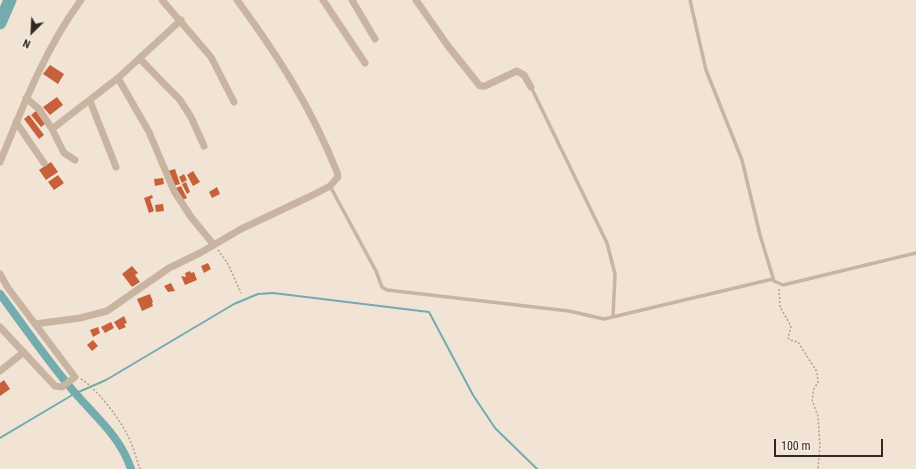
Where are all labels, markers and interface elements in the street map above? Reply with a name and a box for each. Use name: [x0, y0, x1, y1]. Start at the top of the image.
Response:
north arrow: [12, 12, 52, 52]
text: N: [21, 36, 33, 51]
scale bar: [776, 431, 885, 457]
text: 100 m: [781, 439, 811, 453]

